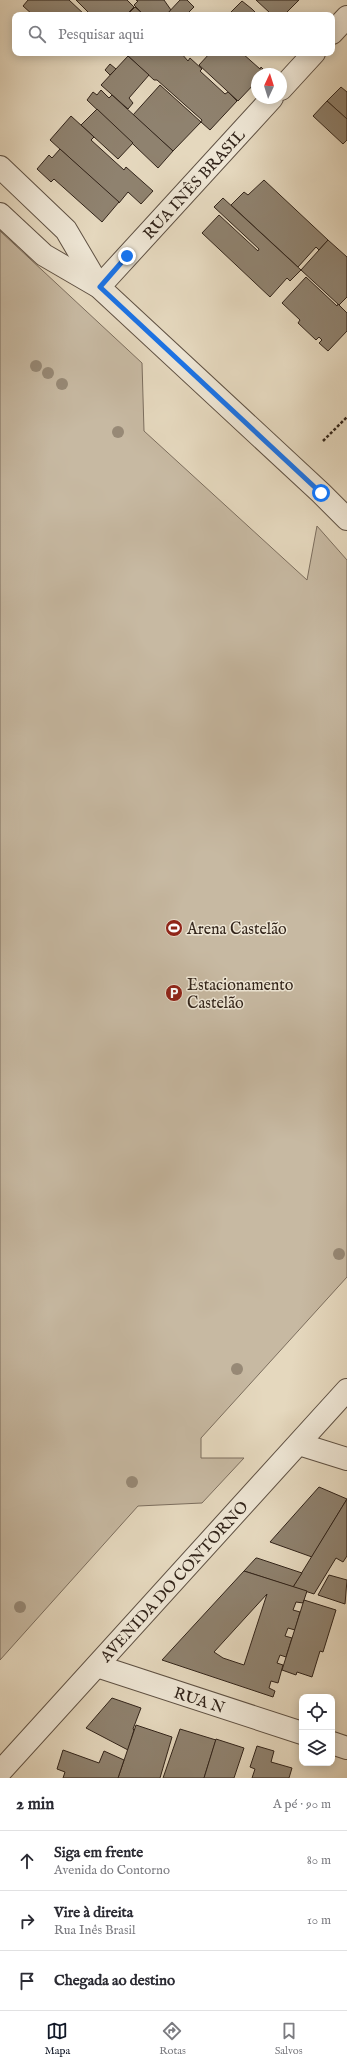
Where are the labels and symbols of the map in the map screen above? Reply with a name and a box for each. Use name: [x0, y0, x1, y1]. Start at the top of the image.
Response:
north arrow: [251, 68, 287, 104]
street label: RUA INÊS BRASIL: [140, 125, 251, 244]
route end: [118, 247, 136, 265]
route start: [312, 484, 330, 502]
sports icon: Arena Castelão: [164, 918, 184, 938]
place label: Arena Castelão: [186, 920, 287, 940]
place label: Estacionamento Castelão: [187, 976, 294, 1014]
parking icon: Estacionamento Castelão: [164, 983, 184, 1003]
street label: AVENIDA DO CONTORNO: [96, 1498, 253, 1668]
street label: RUA N: [171, 1684, 227, 1719]

